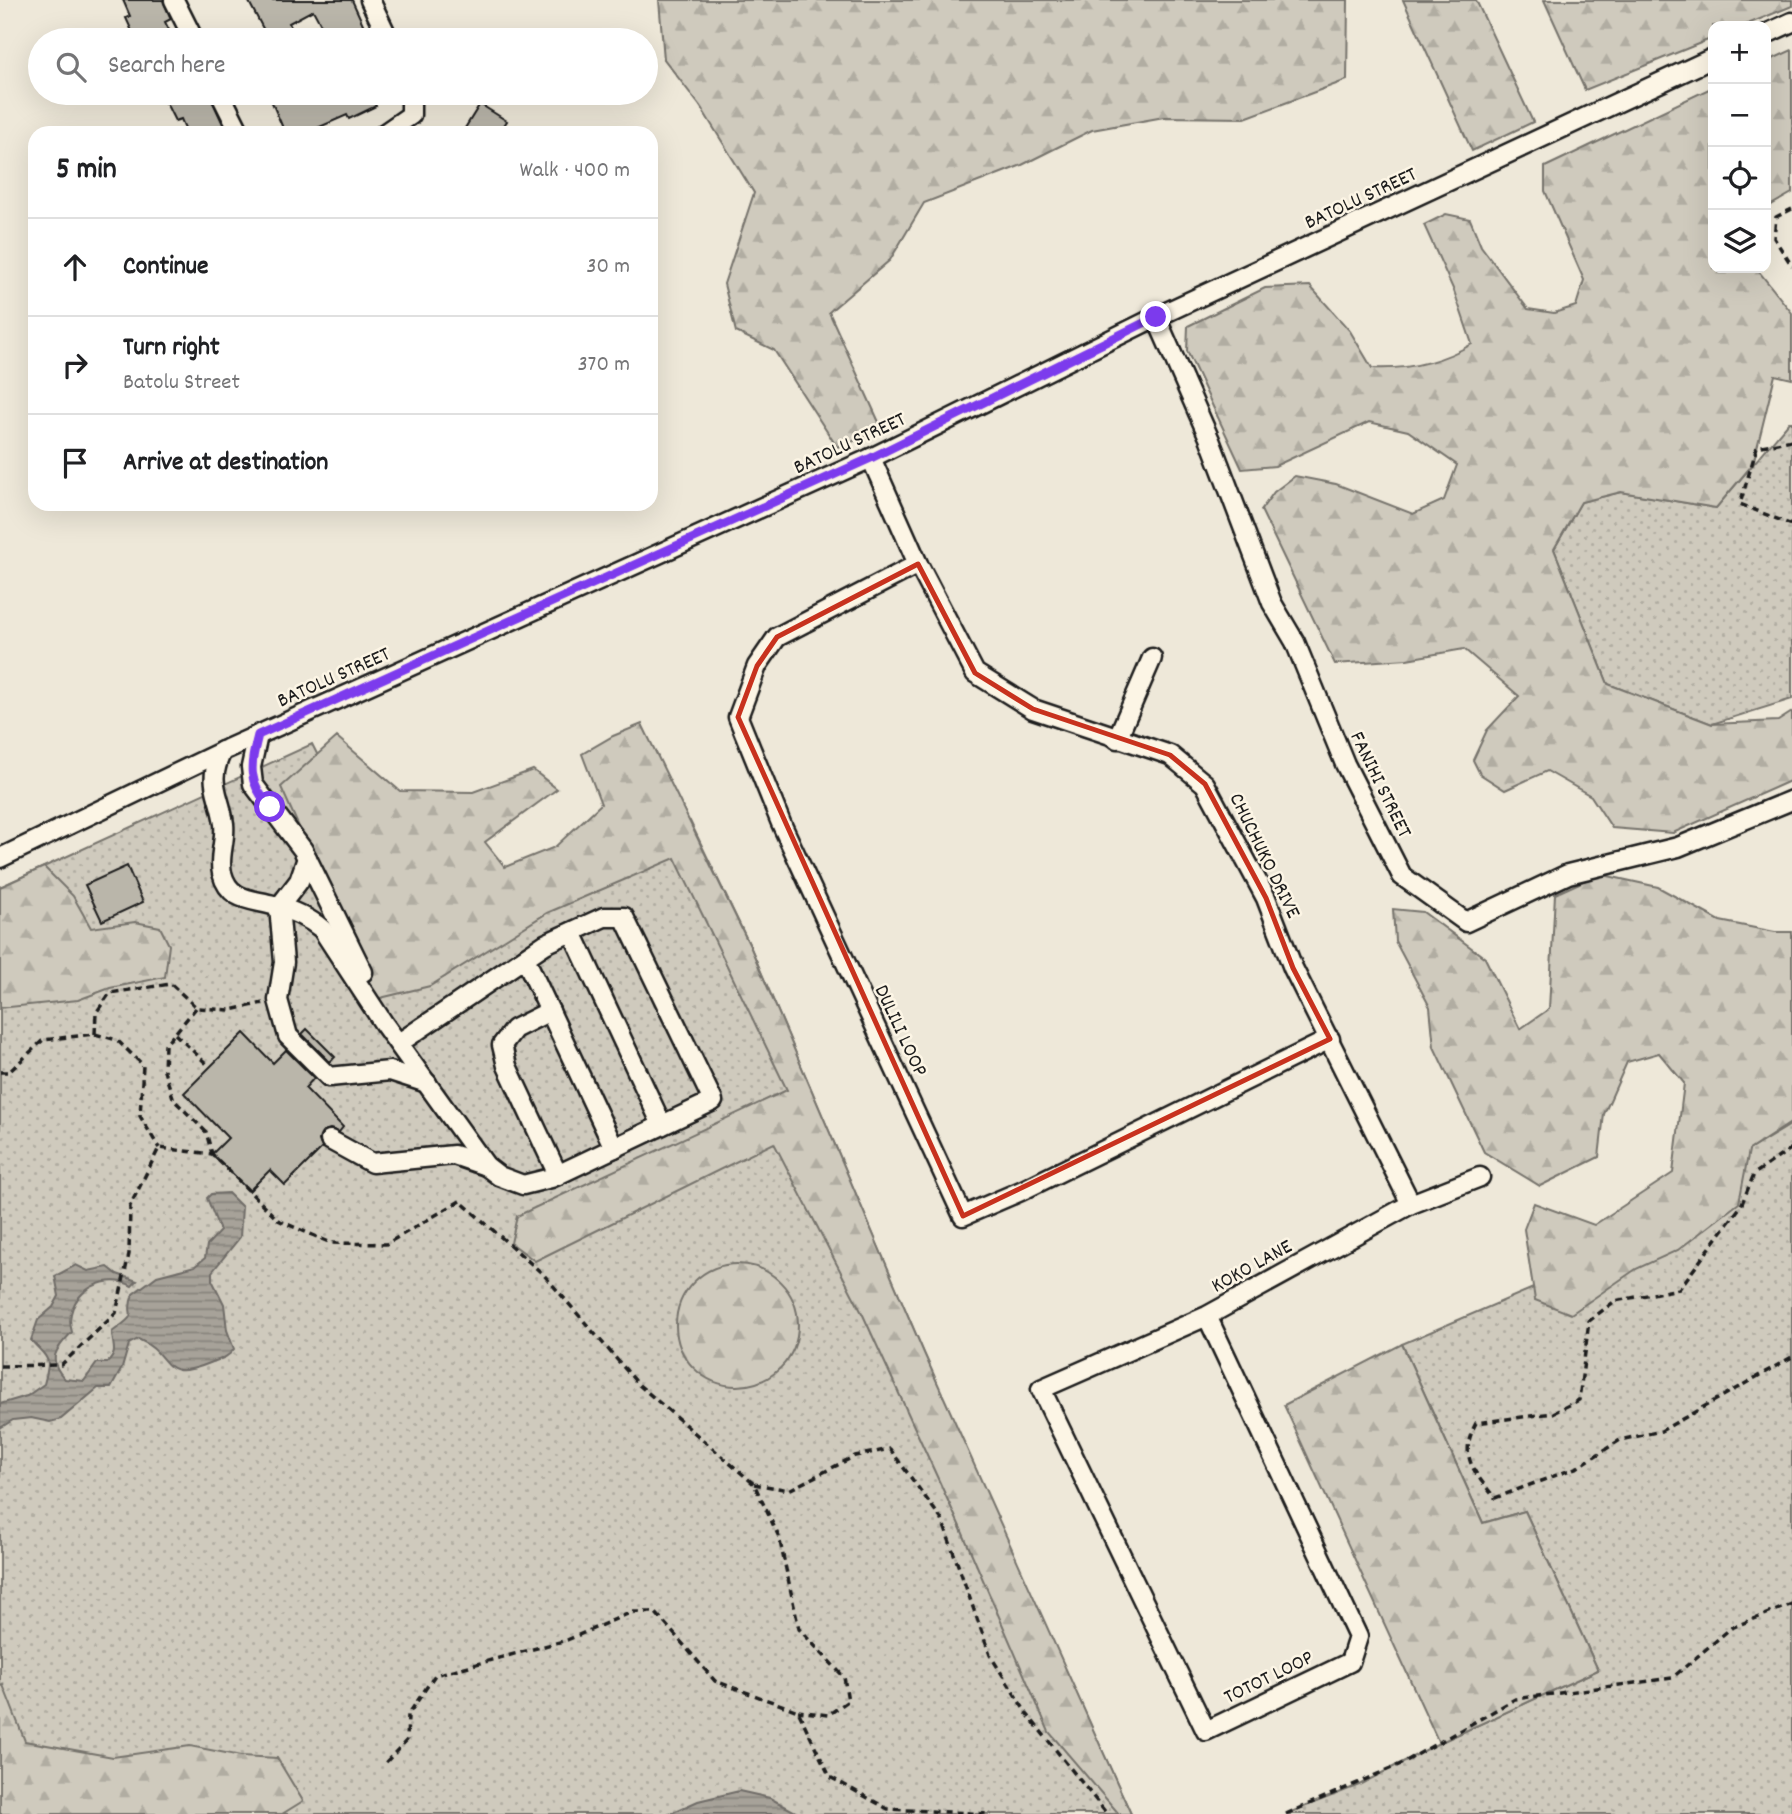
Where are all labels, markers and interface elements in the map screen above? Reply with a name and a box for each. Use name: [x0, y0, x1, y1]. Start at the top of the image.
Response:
map controls: [1708, 21, 1771, 273]
button: +: [1708, 21, 1771, 84]
search box: [28, 28, 658, 105]
icon: search: [52, 48, 90, 86]
text: Search here: [108, 48, 226, 85]
button: −: [1708, 84, 1771, 147]
button: locate: [1708, 147, 1771, 210]
text: 5 min: [56, 150, 117, 193]
text: Walk · 400 m: [520, 155, 630, 188]
street label: BATOLU STREET: [1300, 160, 1423, 239]
button: layers: [1708, 210, 1771, 273]
icon: ahead: [56, 248, 94, 286]
text: Continue: [123, 249, 208, 286]
text: 30 m: [586, 251, 630, 284]
route end: [1140, 301, 1171, 332]
text: Turn right: [123, 330, 220, 367]
icon: right: [56, 346, 94, 384]
text: 370 m: [577, 349, 630, 382]
text: Batolu Street: [123, 367, 240, 400]
street label: BATOLU STREET: [789, 405, 912, 484]
icon: arrive: [56, 444, 94, 482]
text: Arrive at destination: [123, 445, 328, 482]
street label: BATOLU STREET: [273, 640, 396, 717]
street label: FANIHI STREET: [1341, 727, 1418, 844]
street label: CHUCHUKO DRIVE: [1220, 788, 1307, 925]
route start: [254, 791, 285, 822]
street label: DULILI LOOP: [865, 980, 934, 1082]
street label: KOKO LANE: [1207, 1233, 1299, 1302]
street label: TOTOT LOOP: [1219, 1644, 1319, 1713]

